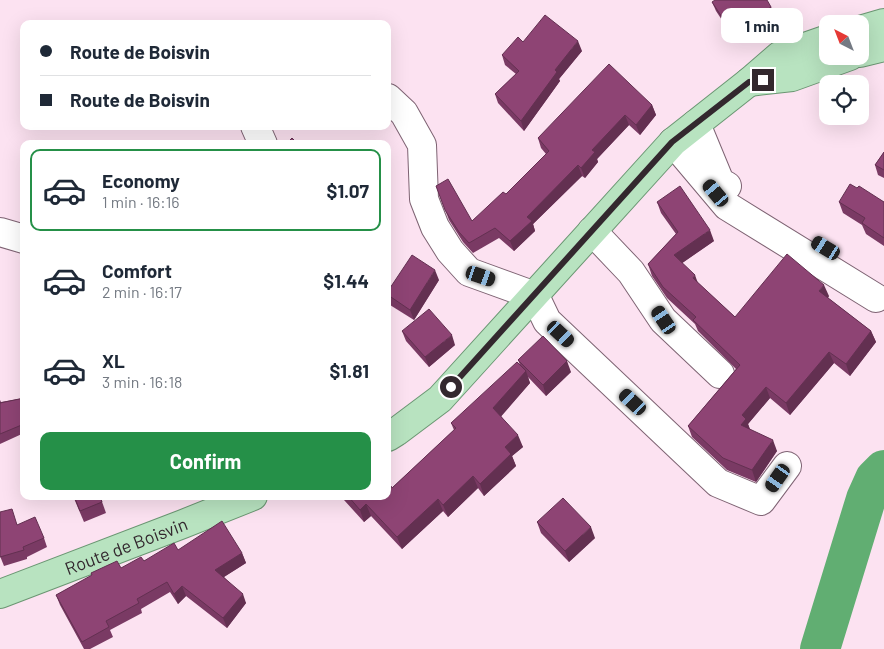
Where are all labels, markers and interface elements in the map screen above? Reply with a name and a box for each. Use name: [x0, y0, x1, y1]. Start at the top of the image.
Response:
callout: 1 min: [722, 8, 804, 42]
north arrow: [819, 15, 869, 65]
map controls: [819, 15, 869, 125]
text: 1 min: [744, 16, 780, 35]
text: Route de Boisvin: [70, 40, 210, 63]
route end: [752, 69, 774, 91]
button: locate: [819, 75, 869, 125]
text: Route de Boisvin: [70, 88, 210, 111]
icon: car: [42, 168, 87, 213]
text: Economy: [102, 169, 180, 192]
car: [700, 177, 731, 209]
text: $1.07: [327, 179, 369, 202]
text: 1 min · 16:16: [102, 192, 180, 211]
car: [809, 234, 842, 262]
icon: car: [42, 258, 87, 303]
text: Comfort: [102, 259, 172, 282]
car: [464, 264, 497, 288]
text: $1.44: [323, 269, 369, 292]
text: 2 min · 16:17: [102, 282, 182, 301]
car: [649, 303, 678, 337]
car: [544, 318, 577, 350]
icon: car: [42, 348, 87, 393]
text: XL: [102, 349, 125, 372]
text: $1.81: [329, 359, 369, 382]
text: 3 min · 16:18: [102, 372, 182, 391]
route start: [440, 376, 462, 398]
car: [616, 386, 649, 418]
button: Confirm: [40, 432, 371, 490]
car: [763, 461, 792, 495]
street label: Route de Boisvin: [62, 512, 191, 579]

